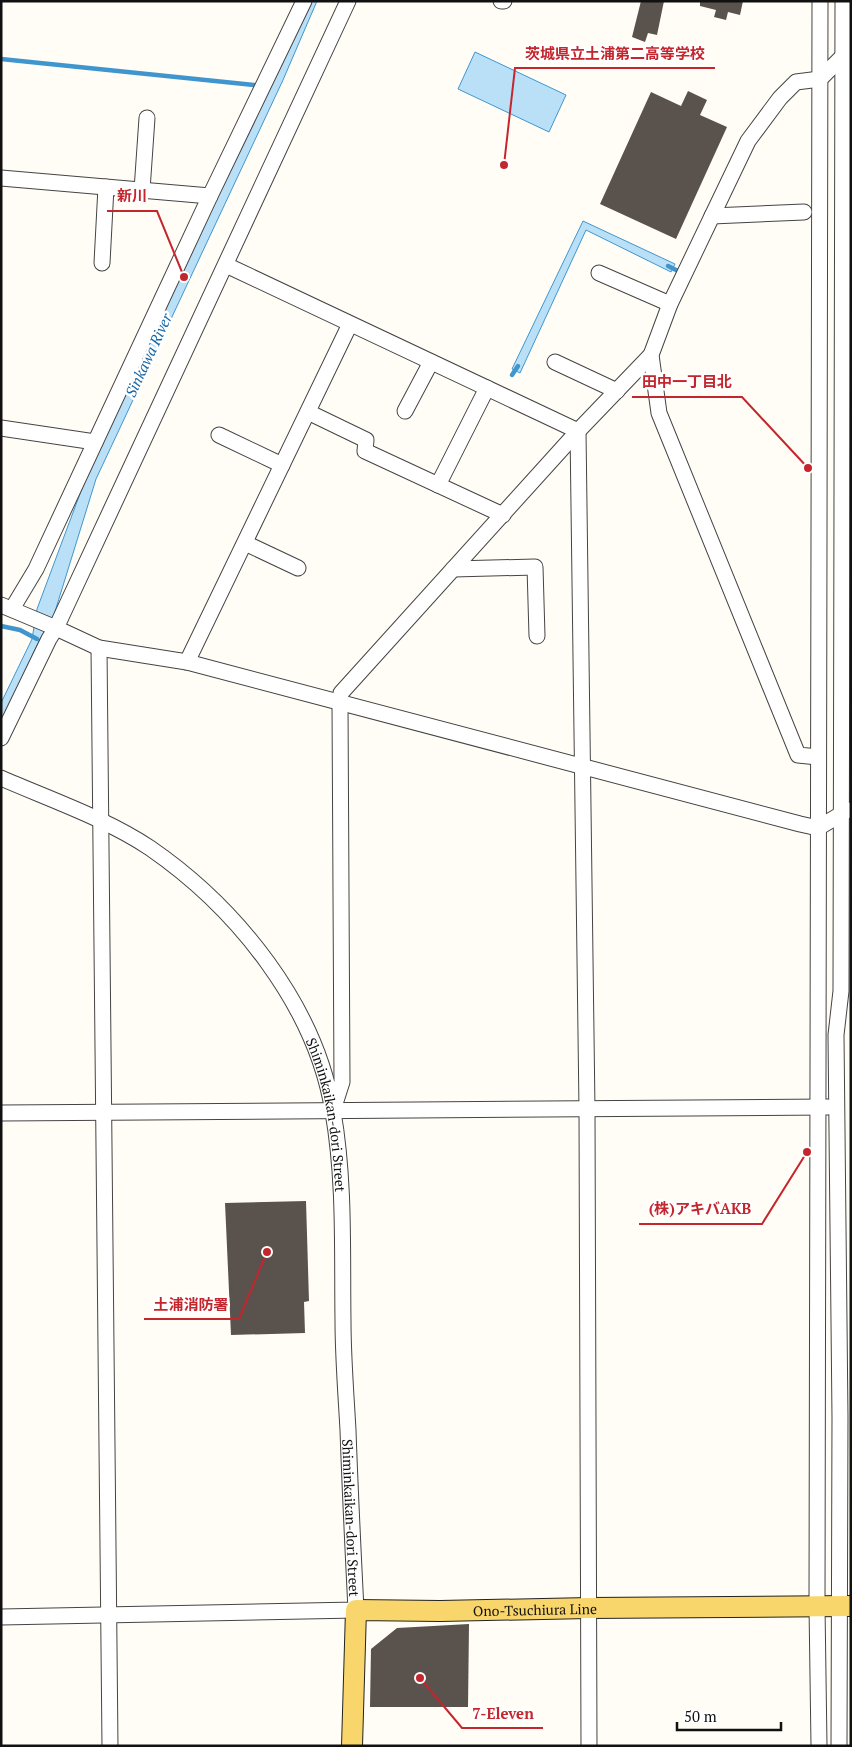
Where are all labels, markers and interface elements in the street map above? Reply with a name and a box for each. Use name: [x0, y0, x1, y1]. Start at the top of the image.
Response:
callout: 茨城県立土浦第二高等学校: [515, 38, 715, 68]
text: 茨城県立土浦第二高等学校: [525, 43, 705, 63]
callout: 新川: [107, 181, 157, 211]
text: 新川: [117, 185, 147, 205]
water label: Sinkawa River: [120, 309, 177, 400]
callout: 田中一丁目北: [632, 367, 742, 397]
text: 田中一丁目北: [642, 371, 732, 391]
street label: Shiminkaikan-dori Street: [302, 1034, 351, 1193]
callout: (株)アキバAKB: [639, 1194, 762, 1224]
text: (株)アキバAKB: [649, 1198, 752, 1218]
callout: 土浦消防署: [144, 1289, 239, 1319]
text: 土浦消防署: [153, 1294, 229, 1314]
street label: Shiminkaikan-dori Street: [339, 1439, 365, 1598]
street label: Ono-Tsuchiura Line: [473, 1598, 597, 1620]
callout: 7-Eleven: [462, 1698, 543, 1728]
scale bar: [677, 1700, 781, 1732]
text: 7-Eleven: [472, 1703, 534, 1723]
text: 50 m: [684, 1706, 717, 1726]

